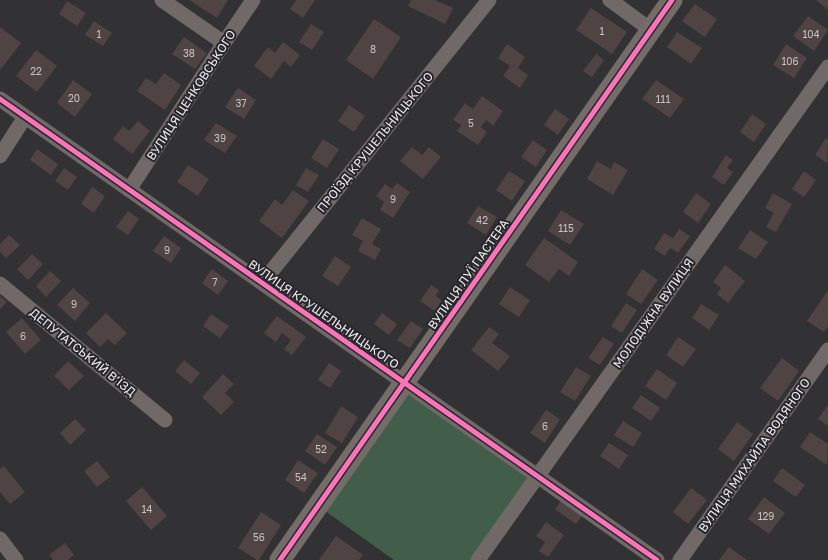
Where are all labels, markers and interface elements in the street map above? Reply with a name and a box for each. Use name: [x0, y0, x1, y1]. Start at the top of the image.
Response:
house number: 1: [600, 25, 605, 37]
street label: ВУЛИЦЯ ЦЕНКОВСЬКОГО: [143, 27, 239, 163]
house number: 1: [97, 28, 102, 40]
house number: 104: [802, 28, 820, 40]
house number: 8: [370, 43, 376, 55]
house number: 38: [183, 47, 195, 59]
house number: 106: [781, 55, 799, 67]
house number: 22: [30, 65, 42, 77]
street label: ПРОЇЗД КРУШЕЛЬНИЦЬКОГО: [314, 69, 436, 215]
house number: 20: [68, 92, 80, 104]
house number: 111: [656, 93, 670, 105]
house number: 37: [235, 97, 247, 109]
house number: 5: [468, 117, 474, 129]
house number: 39: [214, 132, 226, 144]
house number: 9: [390, 193, 396, 205]
house number: 42: [476, 214, 488, 226]
street label: ВУЛИЦЯ ЛУЇ ПАСТЕРА: [424, 216, 512, 332]
house number: 115: [558, 222, 574, 234]
house number: 9: [164, 244, 170, 256]
street label: МОЛОДІЖНА ВУЛИЦЯ: [609, 255, 697, 371]
street label: ВУЛИЦЯ КРУШЕЛЬНИЦЬКОГО: [246, 256, 402, 372]
house number: 7: [212, 276, 218, 288]
house number: 9: [71, 298, 77, 310]
street label: ДЕПУТАТСЬКИЙ В’ЇЗД: [27, 305, 139, 399]
house number: 6: [20, 330, 26, 342]
street label: ВУЛИЦЯ МИХАЙЛА ВОДЯНОГО: [695, 375, 813, 535]
house number: 6: [542, 420, 548, 432]
house number: 52: [315, 443, 327, 455]
house number: 54: [295, 471, 307, 483]
house number: 14: [142, 503, 152, 515]
house number: 129: [758, 510, 774, 522]
house number: 56: [253, 531, 265, 543]

